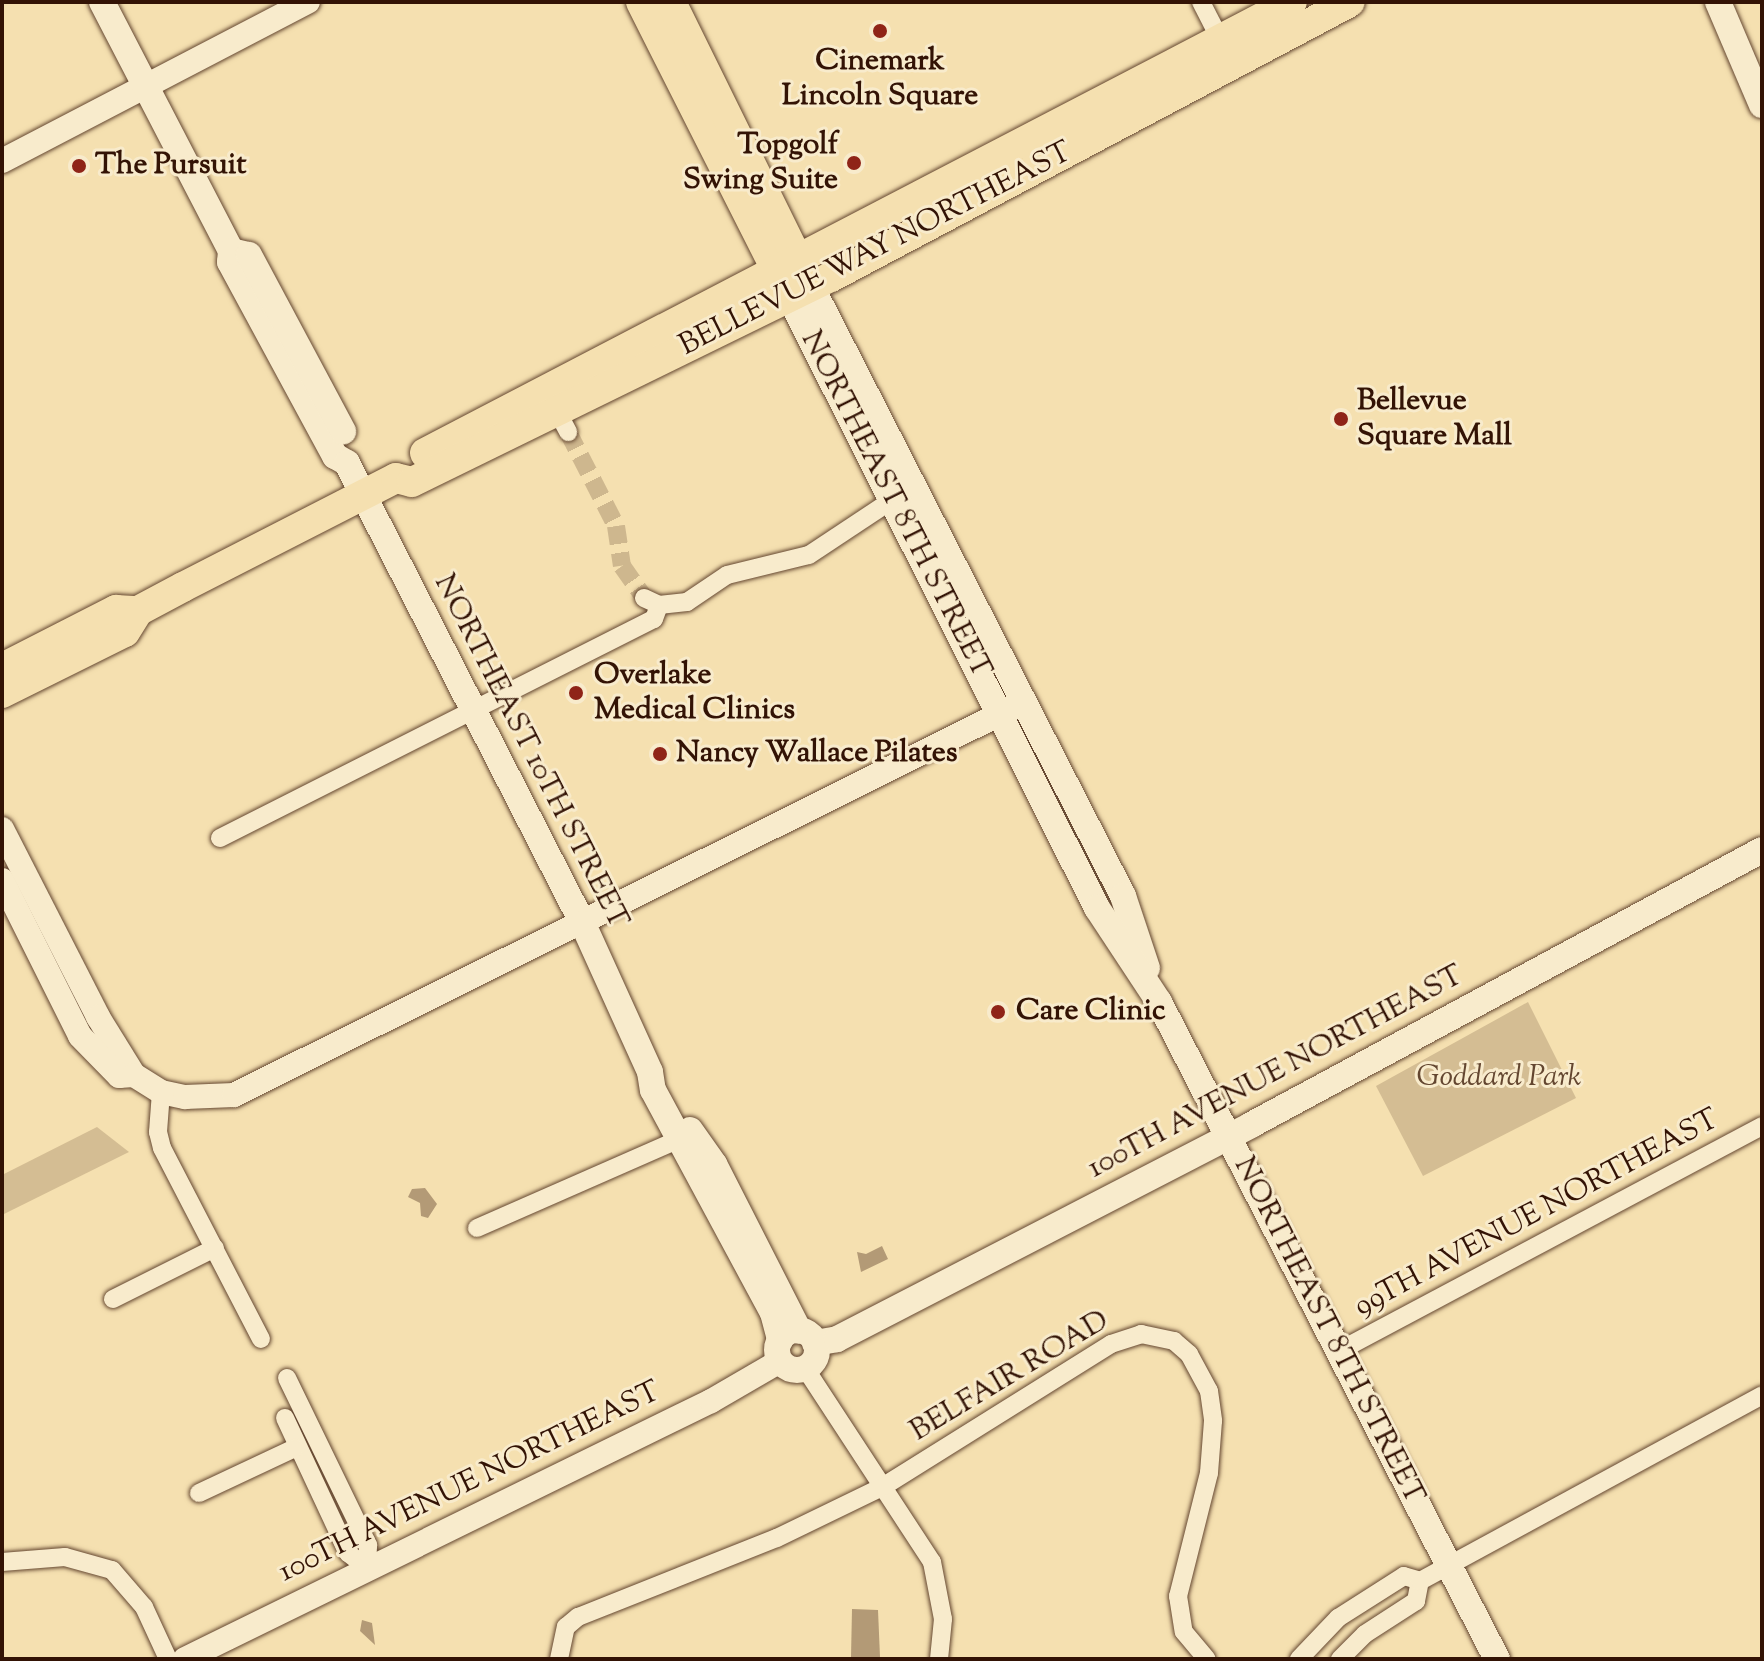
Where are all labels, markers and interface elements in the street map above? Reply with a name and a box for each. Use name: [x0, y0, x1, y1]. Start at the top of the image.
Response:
marker: Cinemark Lincoln Square: [871, 22, 889, 40]
place label: Cinemark Lincoln Square: [782, 44, 978, 114]
place label: Topgolf Swing Suite: [683, 128, 838, 198]
street label: BELLEVUE WAY NORTHEAST: [674, 135, 1078, 365]
place label: The Pursuit: [95, 148, 246, 184]
marker: Topgolf Swing Suite: [845, 154, 863, 172]
marker: The Pursuit: [70, 157, 88, 175]
street label: NORTHEAST 8TH STREET: [792, 325, 998, 685]
place label: Bellevue Square Mall: [1357, 384, 1512, 454]
marker: Bellevue Square Mall: [1332, 410, 1350, 428]
street label: NORTHEAST 10TH STREET: [425, 569, 635, 935]
place label: Overlake Medical Clinics: [594, 658, 795, 728]
marker: Overlake Medical Clinics: [565, 682, 587, 704]
place label: Nancy Wallace Pilates: [676, 736, 957, 772]
marker: Nancy Wallace Pilates: [651, 745, 669, 763]
street label: 100TH AVENUE NORTHEAST: [1082, 959, 1470, 1187]
place label: Care Clinic: [1016, 994, 1166, 1030]
marker: Care Clinic: [987, 1001, 1009, 1023]
park label: Goddard Park: [1417, 1060, 1581, 1096]
street label: 99TH AVENUE NORTHEAST: [1349, 1102, 1725, 1326]
street label: NORTHEAST 8TH STREET: [1225, 1151, 1431, 1511]
street label: BELFAIR ROAD: [904, 1304, 1116, 1450]
street label: 100TH AVENUE NORTHEAST: [273, 1375, 667, 1591]

